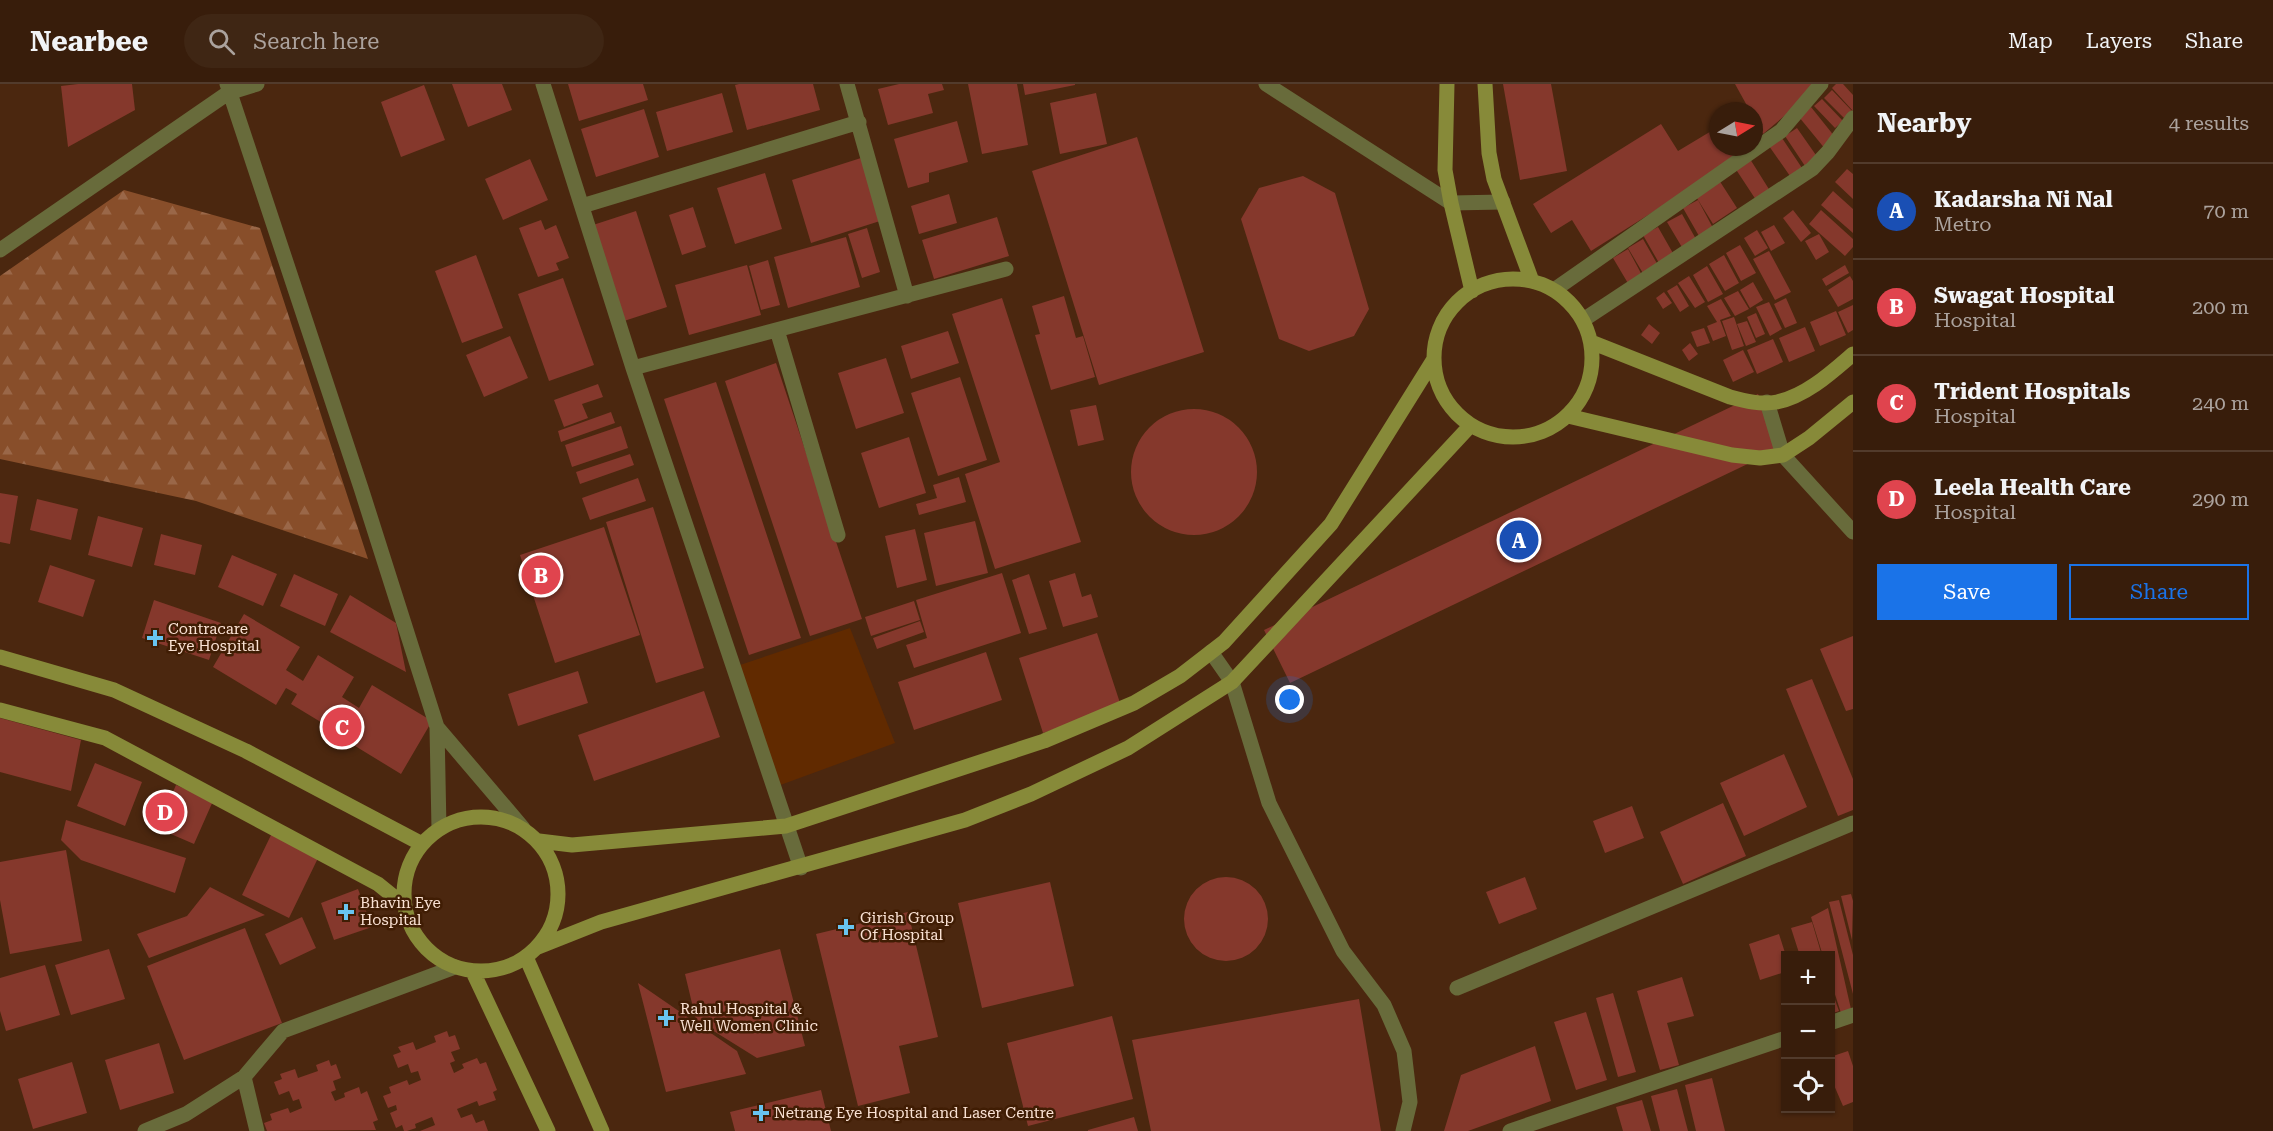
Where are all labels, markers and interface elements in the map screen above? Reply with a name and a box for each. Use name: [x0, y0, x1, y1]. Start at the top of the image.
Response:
search box: [184, 14, 604, 68]
text: Nearbee: [30, 25, 148, 58]
icon: search: [205, 25, 238, 58]
text: Search here: [253, 29, 379, 54]
text: Map: [2008, 29, 2053, 53]
text: Layers: [2086, 29, 2152, 53]
text: Share: [2185, 29, 2243, 53]
north arrow: [1709, 102, 1763, 156]
text: Nearby: [1877, 108, 1971, 138]
text: 4 results: [2169, 111, 2249, 135]
text: Kadarsha Ni Nal: [1934, 187, 2113, 212]
text: A: [1889, 199, 1904, 223]
text: 70 m: [2203, 199, 2249, 223]
text: Metro: [1934, 212, 1992, 236]
text: Swagat Hospital: [1934, 283, 2114, 308]
text: B: [1889, 295, 1904, 319]
text: 200 m: [2192, 295, 2249, 319]
text: Hospital: [1934, 308, 2016, 332]
text: Trident Hospitals: [1934, 379, 2130, 404]
text: C: [1890, 391, 1904, 415]
text: 240 m: [2192, 391, 2249, 415]
text: Hospital: [1934, 404, 2016, 428]
text: Leela Health Care: [1934, 475, 2131, 500]
text: D: [1888, 487, 1905, 511]
text: 290 m: [2192, 487, 2249, 511]
text: Hospital: [1934, 500, 2016, 524]
pin: A: [1500, 518, 1538, 562]
pin: B: [522, 552, 560, 598]
button: Save: [1877, 564, 2057, 620]
button: Share: [2069, 564, 2249, 620]
place label: Contracare Eye Hospital: [168, 620, 260, 655]
marker: Contracare Eye Hospital: [146, 629, 164, 647]
your location: [1275, 685, 1304, 714]
pin: C: [322, 704, 362, 750]
pin: D: [146, 790, 184, 834]
place label: Bhavin Eye Hospital: [360, 894, 441, 929]
marker: Bhavin Eye Hospital: [337, 903, 355, 921]
place label: Girish Group Of Hospital: [860, 909, 954, 944]
marker: Girish Group Of Hospital: [837, 918, 855, 936]
map controls: [1781, 951, 1835, 1113]
button: +: [1781, 951, 1835, 1005]
place label: Rahul Hospital & Well Women Clinic: [680, 1000, 818, 1035]
button: −: [1781, 1005, 1835, 1059]
marker: Rahul Hospital & Well Women Clinic: [657, 1009, 675, 1027]
button: locate: [1781, 1059, 1835, 1113]
marker: Netrang Eye Hospital and Laser Centre: [752, 1104, 770, 1122]
place label: Netrang Eye Hospital and Laser Centre: [774, 1104, 1054, 1122]

